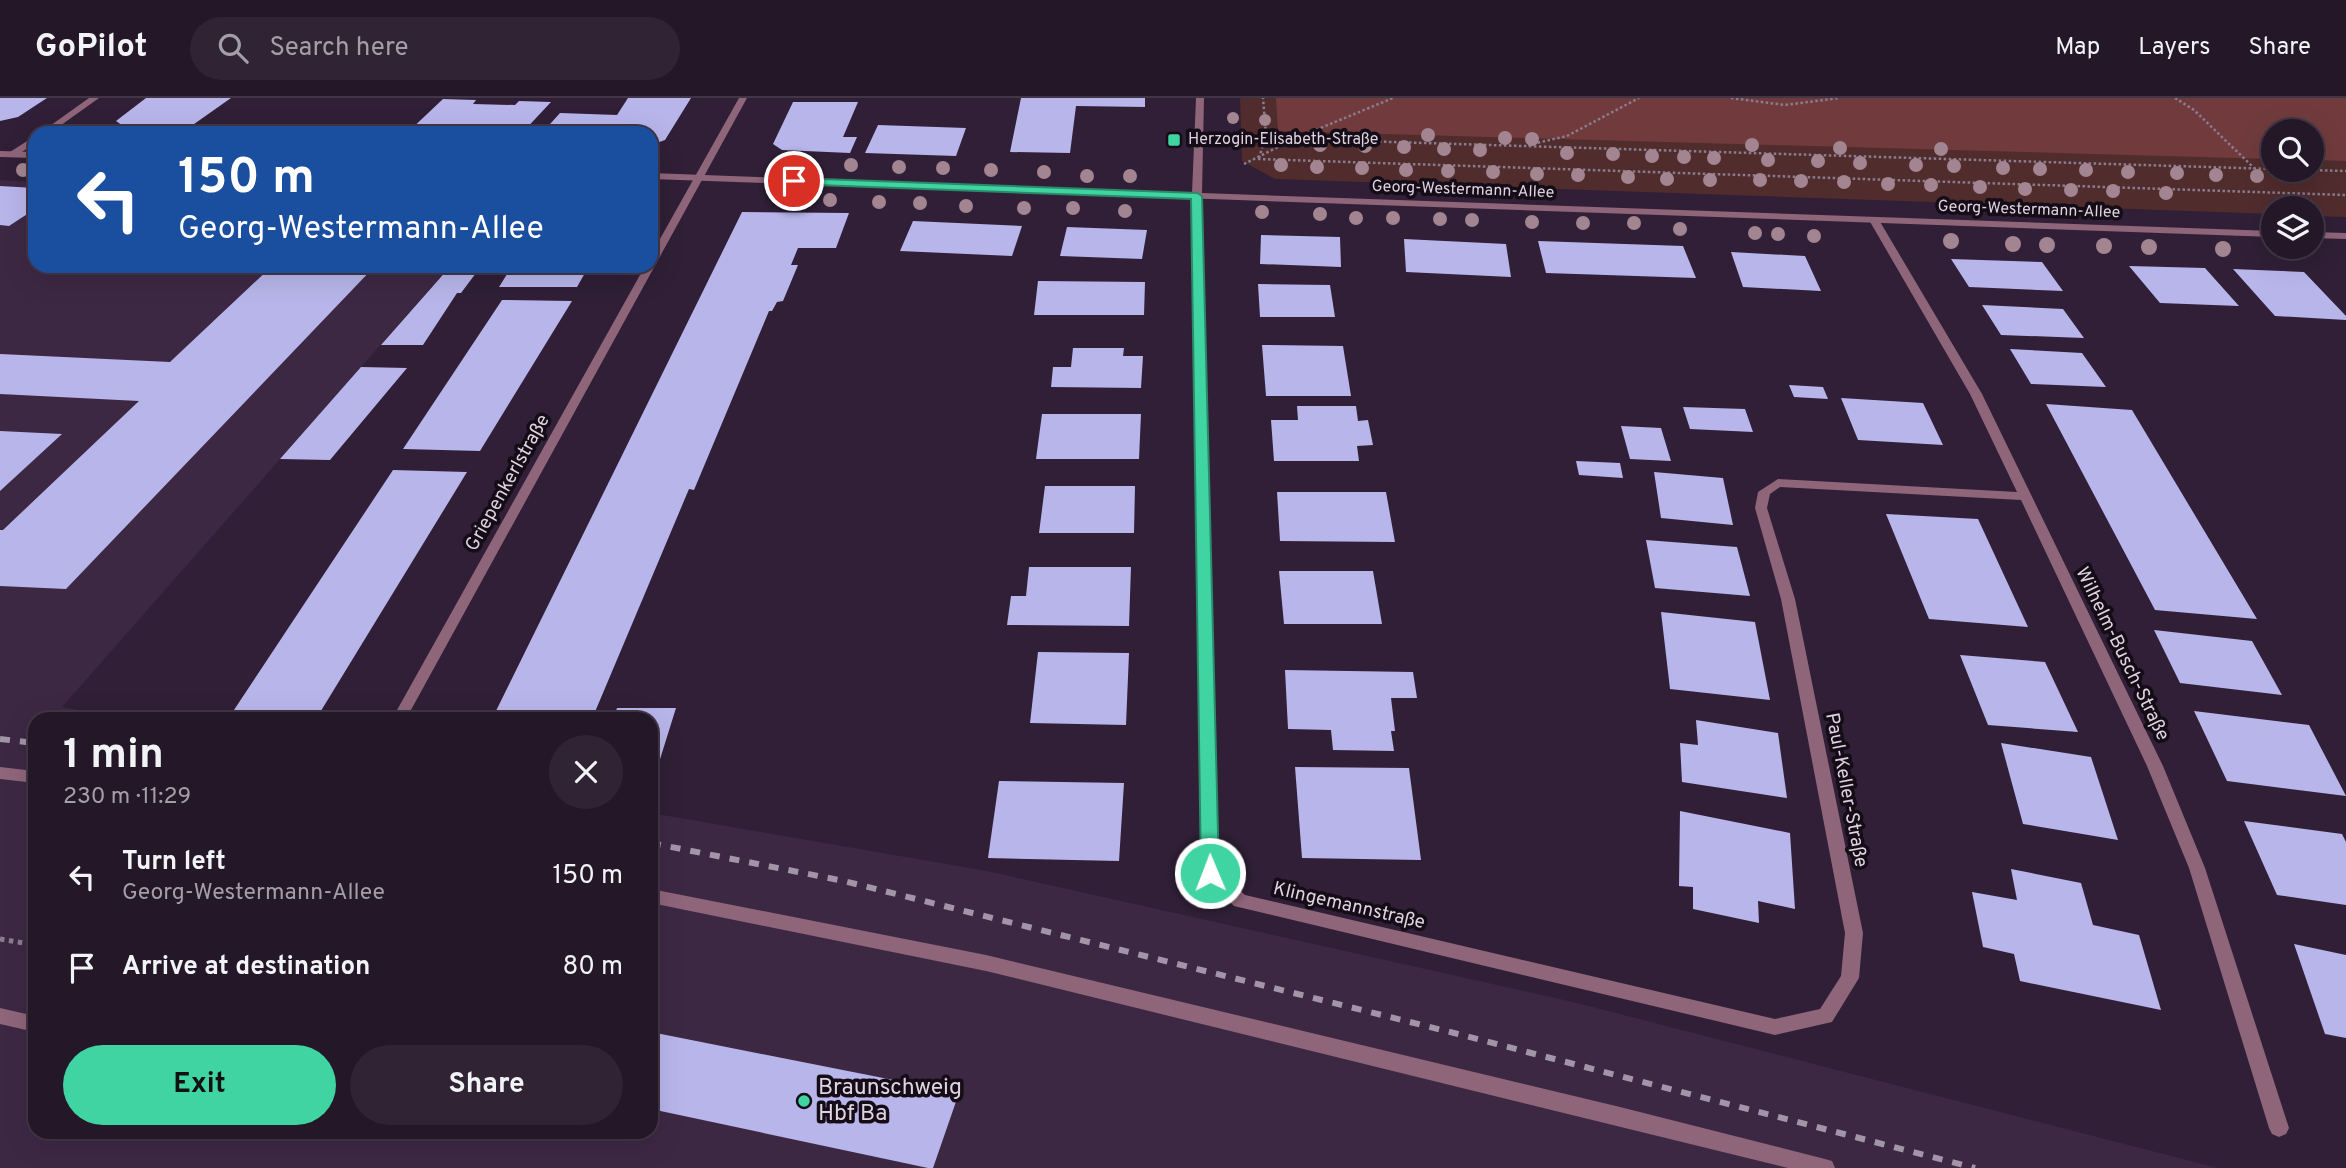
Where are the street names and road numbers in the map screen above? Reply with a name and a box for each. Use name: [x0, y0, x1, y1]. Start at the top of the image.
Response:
street label: Georg-Westermann-Allee: [1371, 177, 1555, 203]
street label: Georg-Westermann-Allee: [1937, 197, 2121, 223]
street label: Griepenkerlstraße: [460, 410, 556, 556]
street label: Wilhelm-Busch-Straße: [2070, 563, 2174, 745]
street label: Paul-Keller-Straße: [1819, 711, 1873, 869]
street label: Klingemannstraße: [1271, 877, 1427, 935]

